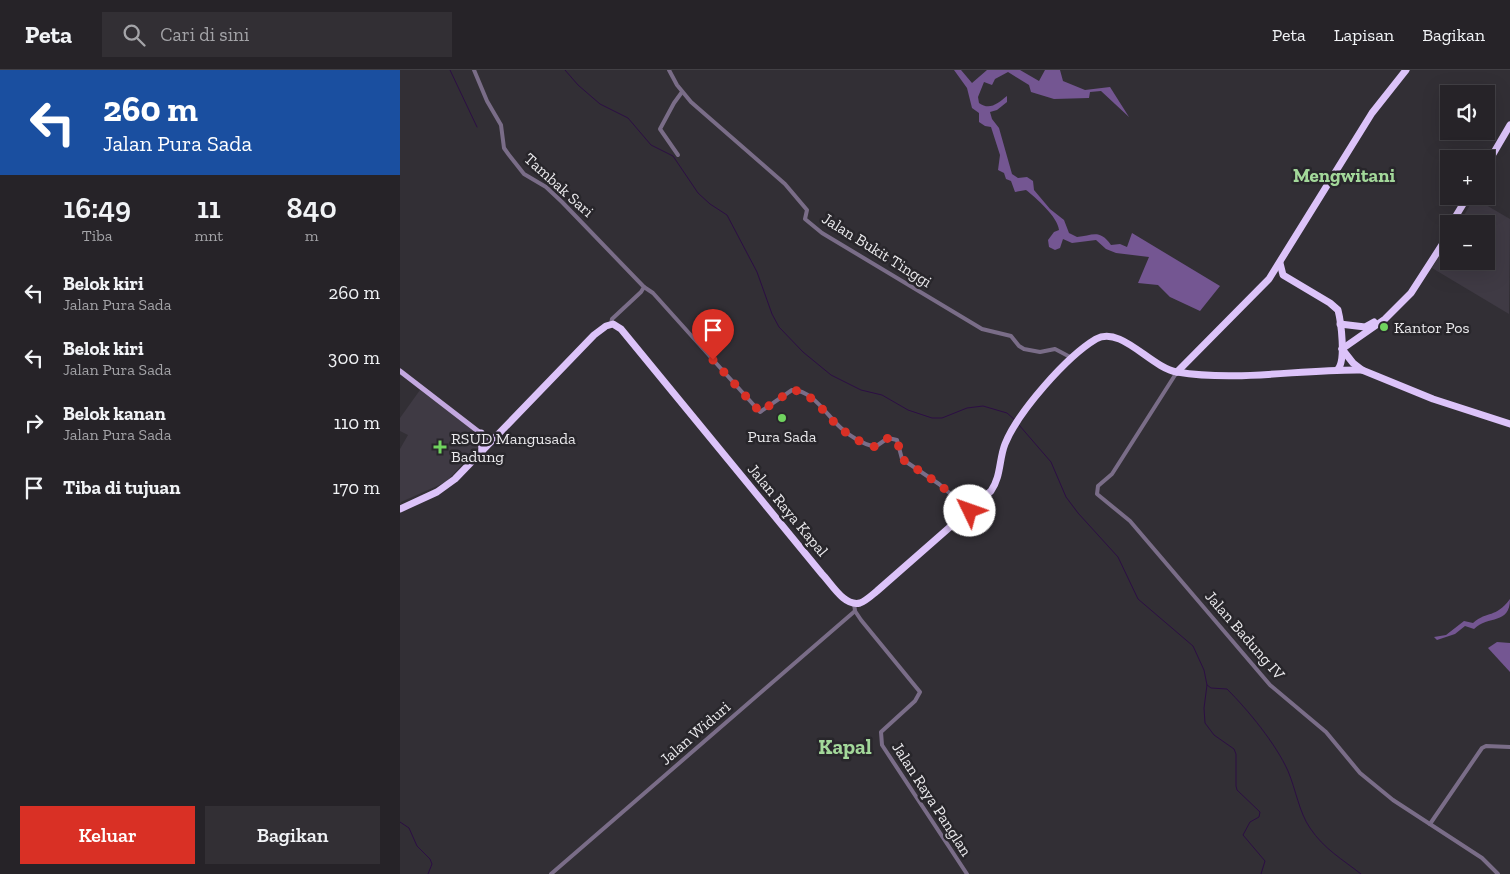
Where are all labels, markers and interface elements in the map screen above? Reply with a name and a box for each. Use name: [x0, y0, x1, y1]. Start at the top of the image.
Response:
search box: [102, 12, 452, 57]
text: Peta: [25, 20, 72, 49]
icon: search: [120, 21, 148, 49]
text: Cari di sini: [160, 23, 249, 46]
text: Peta: [1272, 24, 1306, 46]
text: Lapisan: [1334, 24, 1394, 46]
text: Bagikan: [1422, 24, 1485, 46]
map controls: [1440, 85, 1495, 270]
button: sound: [1440, 85, 1495, 140]
text: 260 m: [103, 88, 198, 130]
icon: left: [20, 90, 85, 155]
text: Jalan Pura Sada: [103, 130, 252, 157]
street label: Tambak Sari: [520, 149, 598, 221]
button: +: [1440, 150, 1495, 205]
district label: Mengwitani: [1293, 164, 1395, 187]
text: 16:49: [63, 190, 131, 226]
text: 11: [197, 190, 221, 226]
text: 840: [287, 190, 337, 226]
street label: Jalan Bukit Tinggi: [819, 209, 936, 292]
button: −: [1440, 215, 1495, 270]
text: Tiba: [82, 226, 113, 245]
text: mnt: [194, 226, 223, 245]
text: m: [305, 226, 319, 245]
text: Belok kiri: [63, 272, 144, 295]
icon: left: [20, 279, 48, 307]
text: 260 m: [328, 281, 380, 304]
text: Jalan Pura Sada: [63, 295, 171, 314]
pin: [692, 309, 734, 360]
icon: arrive: [699, 316, 727, 344]
place label: Kantor Pos: [1394, 318, 1469, 337]
marker: Kantor Pos: [1378, 321, 1390, 333]
text: Belok kiri: [63, 337, 144, 360]
icon: left: [20, 344, 48, 372]
text: 300 m: [328, 346, 380, 369]
text: Jalan Pura Sada: [63, 360, 171, 379]
text: Belok kanan: [63, 402, 166, 425]
icon: right: [20, 409, 48, 437]
text: 110 m: [334, 411, 380, 434]
marker: Pura Sada: [776, 412, 788, 424]
text: Jalan Pura Sada: [63, 425, 171, 444]
place label: Pura Sada: [747, 427, 817, 446]
place label: RSUD Mangusada Badung: [451, 429, 576, 466]
marker: RSUD Mangusada Badung: [433, 440, 447, 454]
street label: Jalan Raya Kapal: [744, 460, 832, 560]
icon: arrive: [20, 474, 48, 502]
text: Tiba di tujuan: [63, 476, 180, 499]
text: 170 m: [332, 476, 380, 499]
position arrow: [943, 484, 995, 536]
street label: Jalan Badung IV: [1201, 587, 1289, 684]
street label: Jalan Widuri: [656, 697, 734, 769]
district label: Kapal: [818, 734, 872, 759]
street label: Jalan Raya Panglan: [888, 738, 976, 860]
button: Keluar: [20, 806, 195, 864]
button: Bagikan: [205, 806, 380, 864]

